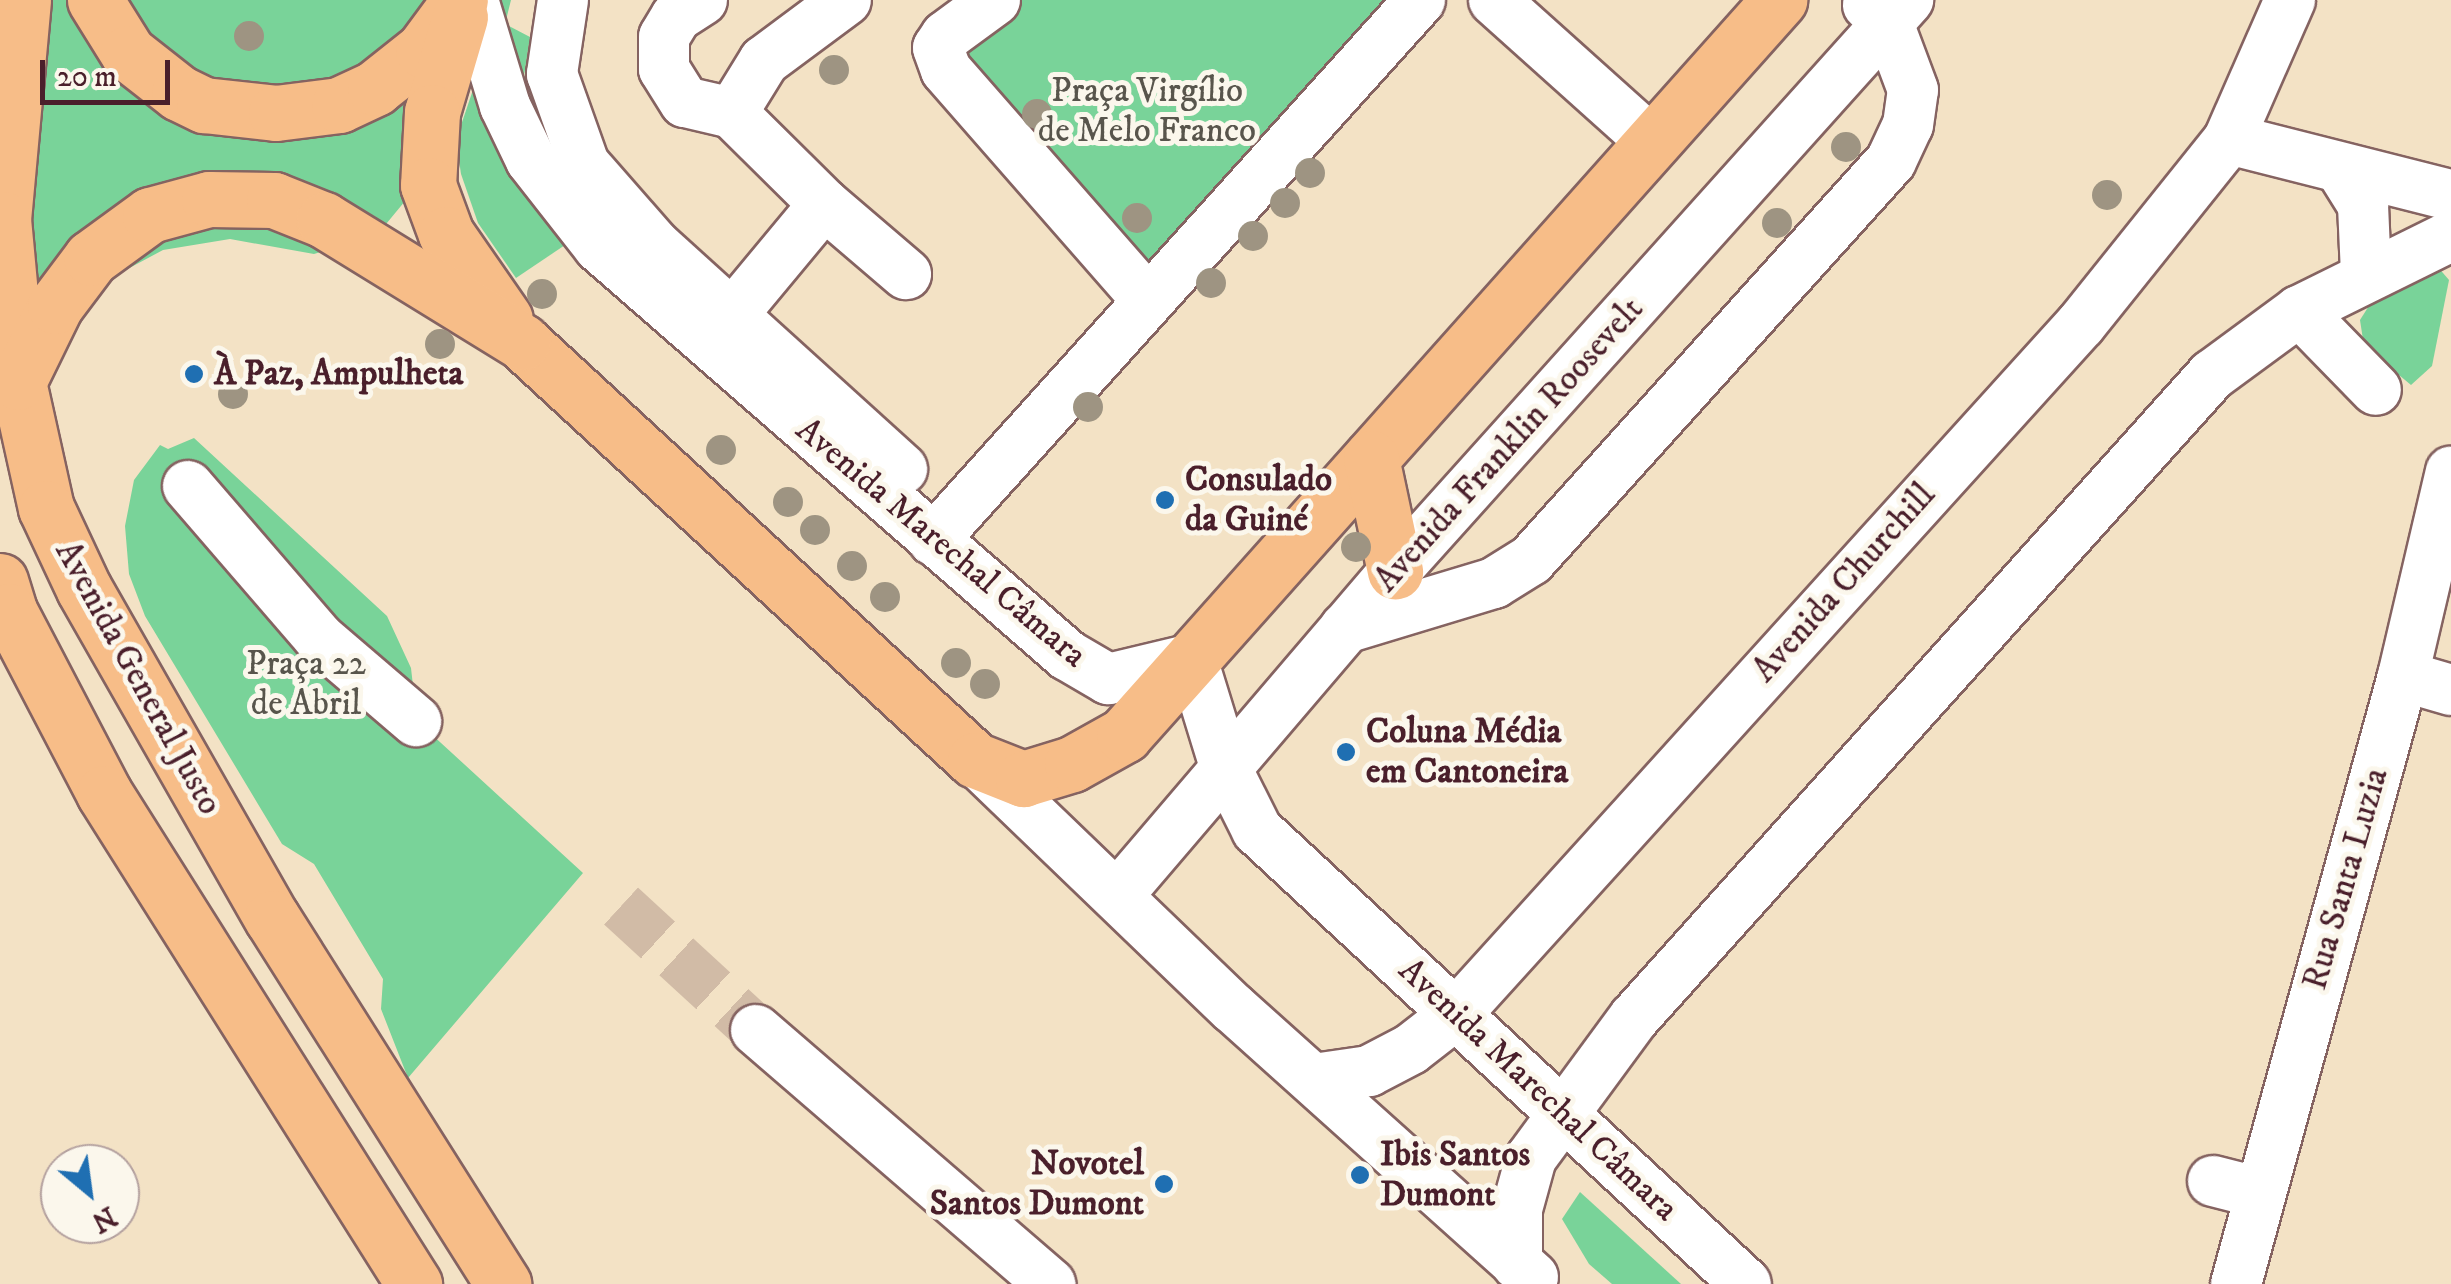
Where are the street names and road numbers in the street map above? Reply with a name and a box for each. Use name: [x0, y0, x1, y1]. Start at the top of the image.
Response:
street label: Avenida Franklin Roosevelt: [1366, 289, 1652, 601]
street label: Avenida Marechal Câmara: [787, 409, 1095, 677]
street label: Avenida Churchill: [1744, 475, 1944, 691]
street label: Avenida General Justo: [45, 534, 231, 822]
street label: Rua Santa Luzia: [2294, 763, 2398, 995]
street label: Avenida Marechal Câmara: [1390, 950, 1686, 1230]

